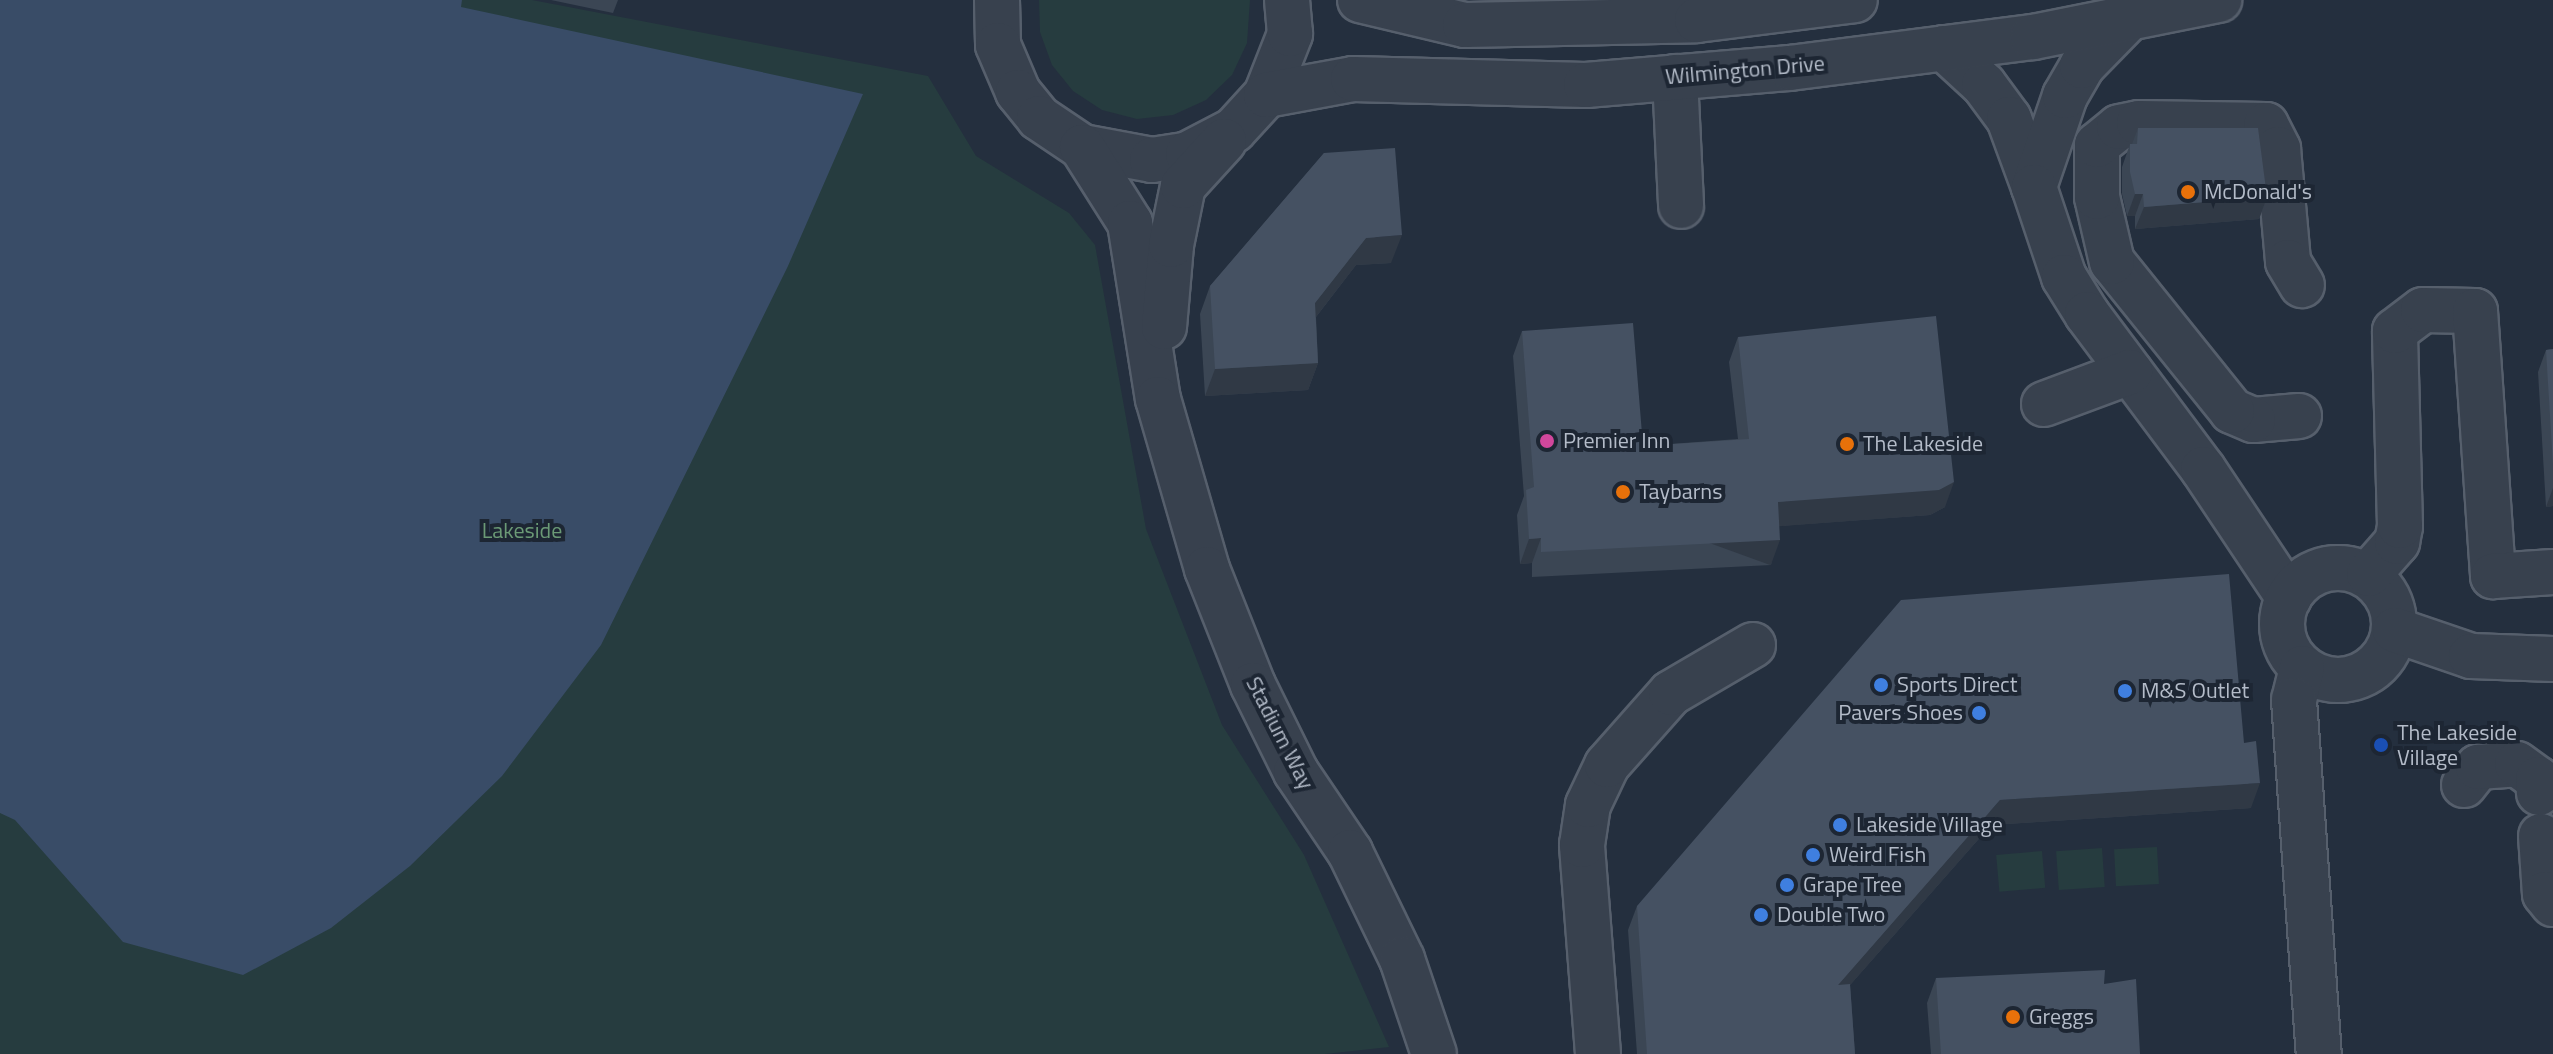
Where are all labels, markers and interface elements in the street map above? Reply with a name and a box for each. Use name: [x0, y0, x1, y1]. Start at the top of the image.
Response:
street label: Wilmington Drive: [1664, 50, 1826, 90]
place label: McDonald's: [2204, 179, 2312, 205]
marker: McDonald's: [2179, 183, 2197, 201]
place label: Premier Inn: [1563, 428, 1670, 454]
place label: The Lakeside: [1863, 431, 1983, 457]
marker: Premier Inn: [1538, 432, 1556, 450]
marker: The Lakeside: [1838, 435, 1856, 453]
place label: Taybarns: [1639, 479, 1722, 505]
marker: Taybarns: [1614, 483, 1632, 501]
park label: Lakeside: [482, 518, 562, 544]
street label: Stadium Way: [1240, 672, 1320, 794]
place label: Sports Direct: [1897, 672, 2017, 698]
marker: Sports Direct: [1872, 676, 1890, 694]
place label: M&S Outlet: [2141, 678, 2249, 704]
marker: M&S Outlet: [2116, 682, 2134, 700]
place label: Pavers Shoes: [1838, 700, 1963, 726]
marker: Pavers Shoes: [1970, 704, 1988, 722]
place label: The Lakeside Village: [2397, 719, 2517, 770]
marker: The Lakeside Village: [2372, 736, 2390, 754]
place label: Lakeside Village: [1856, 812, 2003, 838]
marker: Lakeside Village: [1831, 816, 1849, 834]
place label: Weird Fish: [1829, 842, 1926, 868]
marker: Weird Fish: [1804, 846, 1822, 864]
place label: Grape Tree: [1803, 872, 1902, 898]
marker: Grape Tree: [1778, 876, 1796, 894]
place label: Double Two: [1777, 902, 1885, 928]
marker: Double Two: [1752, 906, 1770, 924]
place label: Greggs: [2029, 1004, 2094, 1030]
marker: Greggs: [2004, 1008, 2022, 1026]

